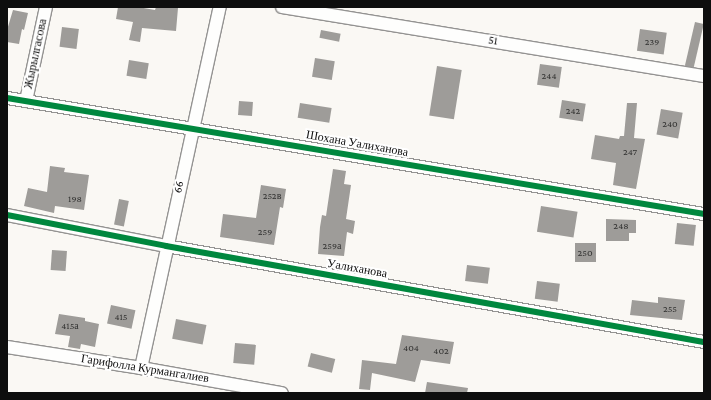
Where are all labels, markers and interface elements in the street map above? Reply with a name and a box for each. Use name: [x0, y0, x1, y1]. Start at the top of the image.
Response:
street label: Жырылгасова: [22, 18, 50, 90]
street label: 51: [487, 33, 499, 49]
house number: 239: [645, 36, 659, 48]
house number: 244: [542, 70, 556, 82]
house number: 242: [566, 105, 580, 117]
house number: 240: [662, 118, 678, 130]
street label: Шохана Уалиханова: [305, 128, 409, 160]
house number: 247: [623, 146, 637, 158]
street label: 66: [171, 179, 187, 195]
house number: 252в: [263, 190, 281, 202]
house number: 198: [68, 193, 82, 205]
house number: 248: [613, 220, 629, 232]
house number: 259: [258, 226, 272, 238]
house number: 259а: [323, 240, 341, 252]
house number: 250: [577, 247, 593, 259]
street label: Уалиханова: [326, 257, 388, 281]
house number: 255: [663, 303, 677, 315]
house number: 415: [114, 311, 128, 323]
house number: 415а: [61, 320, 79, 332]
house number: 404: [403, 342, 419, 354]
house number: 402: [433, 345, 449, 357]
street label: Гарифолла Курмангалиев: [80, 352, 210, 386]

